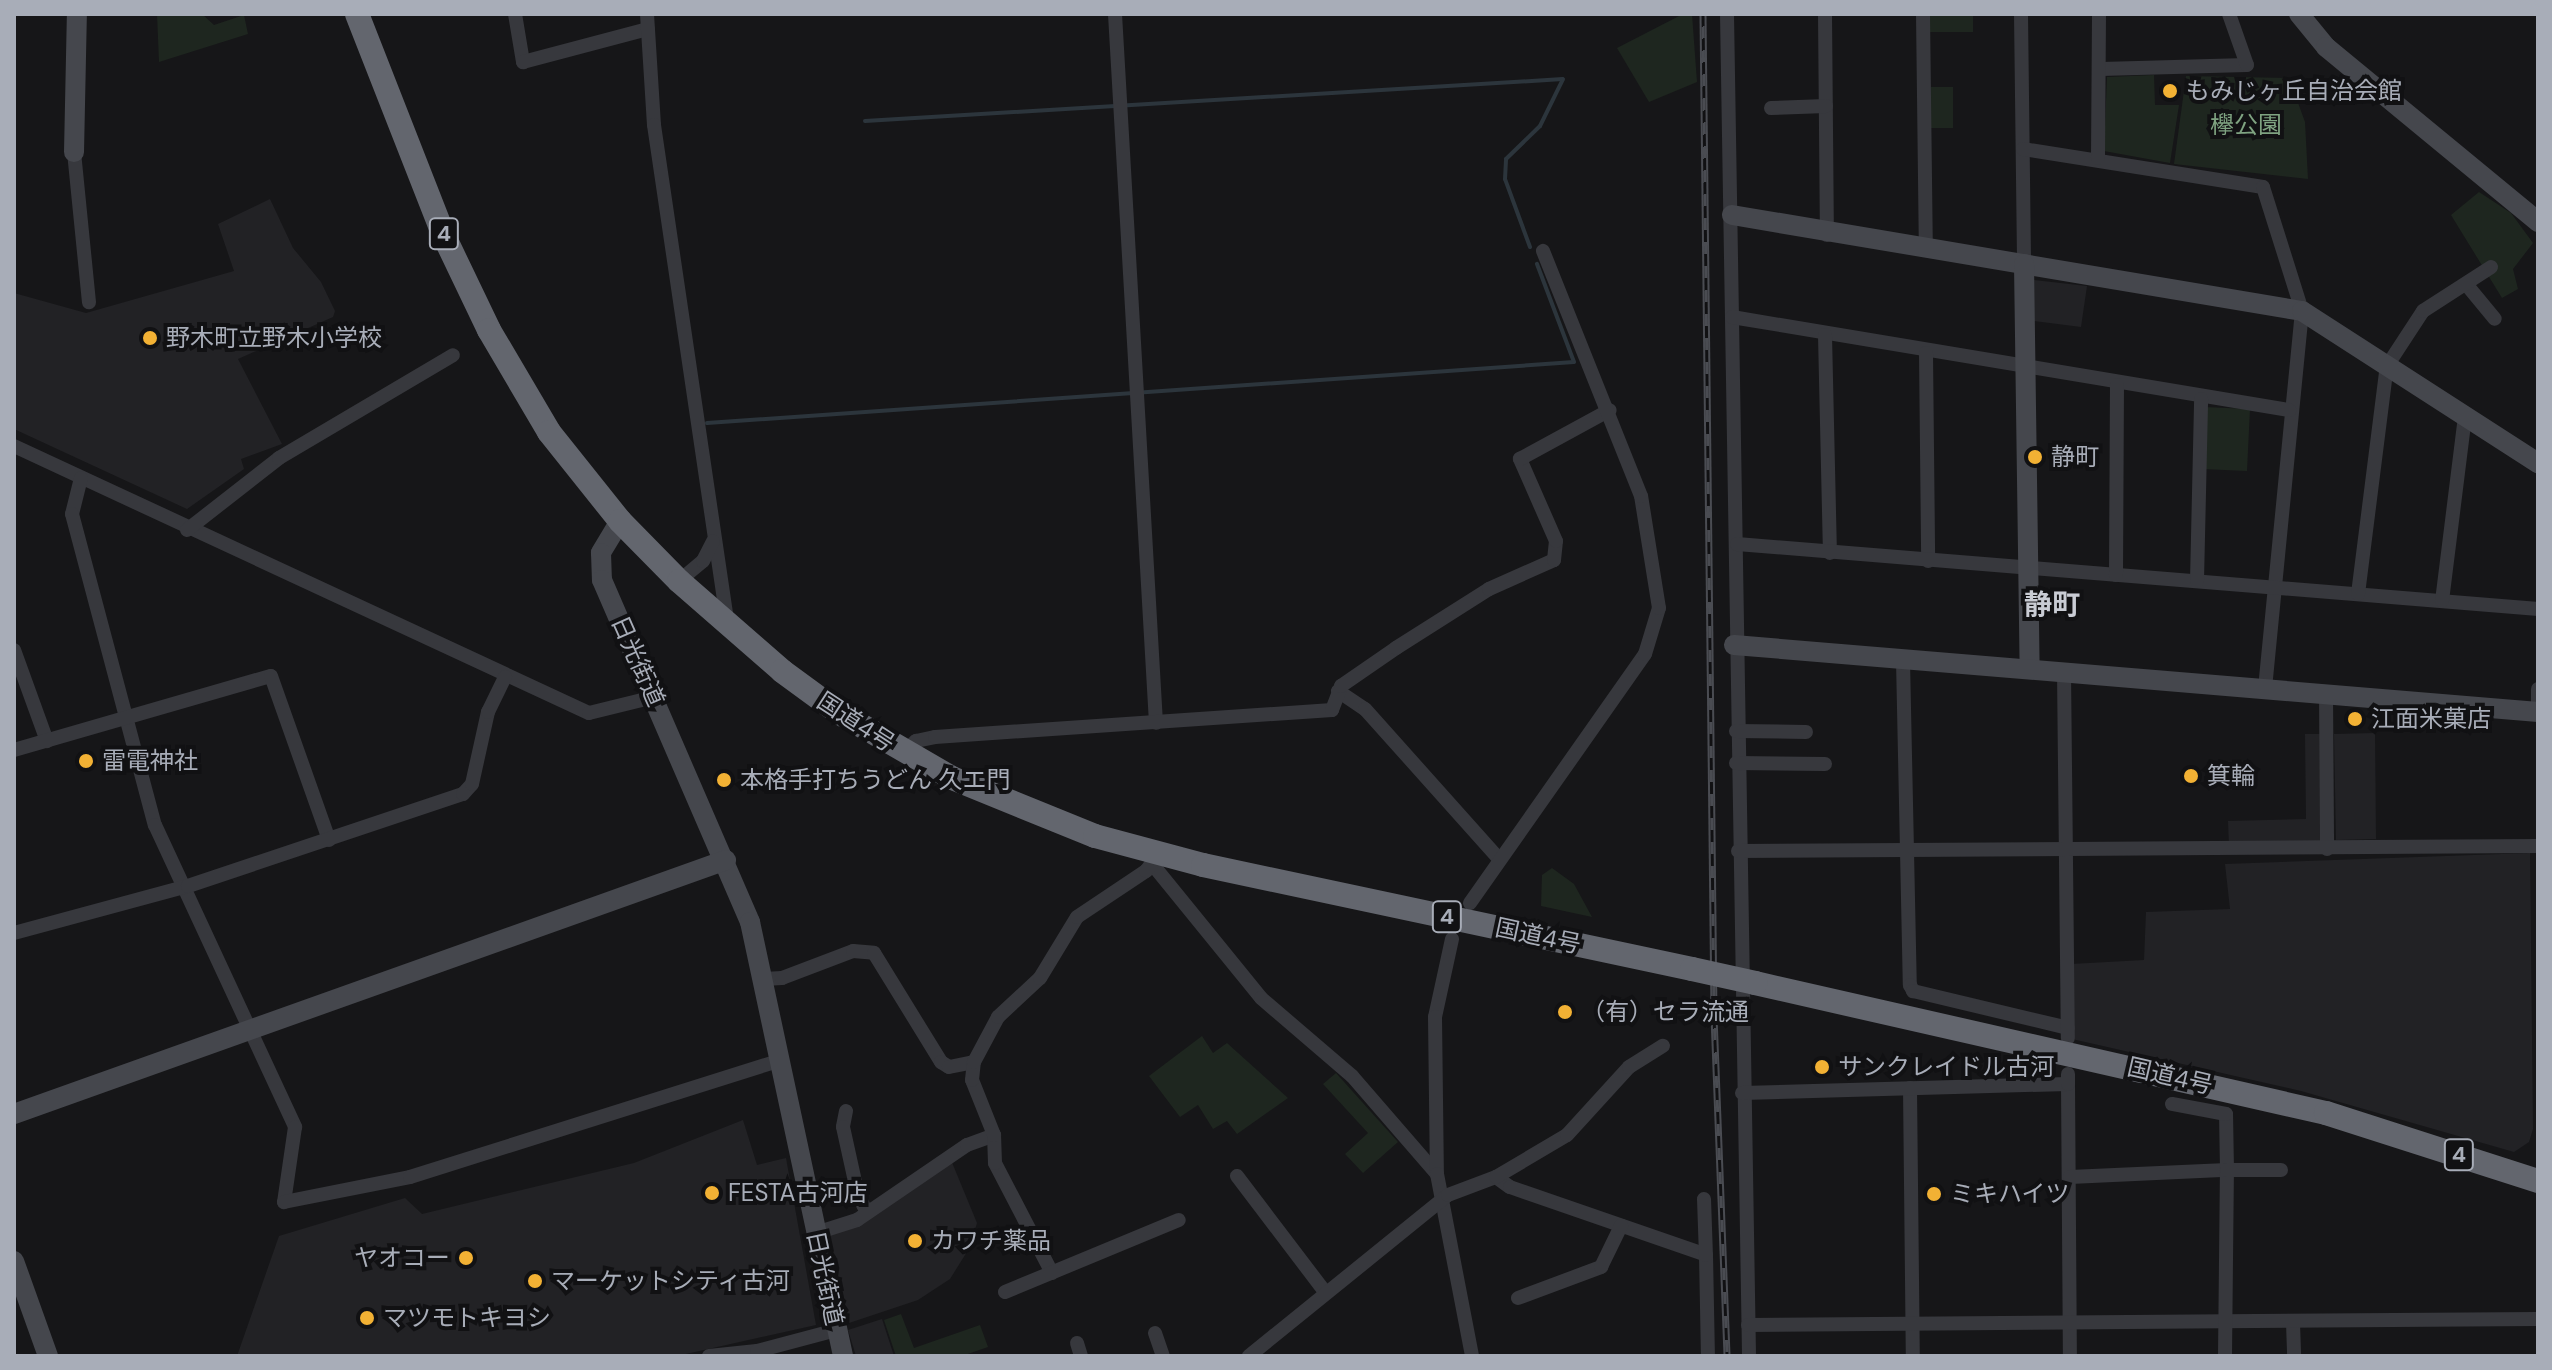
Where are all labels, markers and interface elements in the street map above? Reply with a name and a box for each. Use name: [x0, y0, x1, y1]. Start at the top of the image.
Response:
place label: もみじヶ丘自治会館: [2186, 77, 2402, 105]
marker: もみじヶ丘自治会館: [2161, 82, 2179, 100]
park label: 欅公園: [2210, 111, 2282, 139]
road number: 4: [428, 216, 460, 252]
place label: 野木町立野木小学校: [166, 324, 382, 352]
marker: 野木町立野木小学校: [141, 329, 159, 347]
place label: 静町: [2051, 443, 2099, 471]
marker: 静町: [2026, 448, 2044, 466]
district label: 静町: [2024, 588, 2080, 622]
street label: 日光街道: [605, 611, 671, 711]
street label: 国道4号: [812, 686, 900, 758]
place label: 江面米菓店: [2371, 705, 2491, 733]
marker: 江面米菓店: [2346, 710, 2364, 728]
place label: 雷電神社: [102, 747, 198, 775]
marker: 雷電神社: [77, 752, 95, 770]
place label: 箕輪: [2207, 762, 2255, 790]
place label: 本格手打ちうどん 久エ門: [740, 766, 1010, 794]
marker: 箕輪: [2182, 767, 2200, 785]
marker: 本格手打ちうどん 久エ門: [715, 771, 733, 789]
road number: 4: [1431, 899, 1463, 935]
street label: 国道4号: [1493, 913, 1583, 959]
place label: （有）セラ流通: [1581, 998, 1749, 1026]
marker: （有）セラ流通: [1556, 1003, 1574, 1021]
street label: 国道4号: [2125, 1052, 2215, 1100]
place label: サンクレイドル古河: [1838, 1053, 2054, 1081]
marker: サンクレイドル古河: [1813, 1058, 1831, 1076]
road number: 4: [2443, 1137, 2475, 1173]
place label: FESTA古河店: [728, 1179, 867, 1207]
place label: ミキハイツ: [1950, 1180, 2070, 1208]
marker: FESTA古河店: [703, 1184, 721, 1202]
marker: ミキハイツ: [1925, 1185, 1943, 1203]
place label: カワチ薬品: [931, 1227, 1051, 1255]
street label: 日光街道: [801, 1228, 849, 1328]
marker: カワチ薬品: [906, 1232, 924, 1250]
place label: ヤオコー: [354, 1244, 450, 1272]
marker: ヤオコー: [457, 1249, 475, 1267]
place label: マーケットシティ古河: [551, 1267, 791, 1295]
marker: マーケットシティ古河: [526, 1272, 544, 1290]
place label: マツモトキヨシ: [383, 1304, 551, 1332]
marker: マツモトキヨシ: [358, 1309, 376, 1327]

